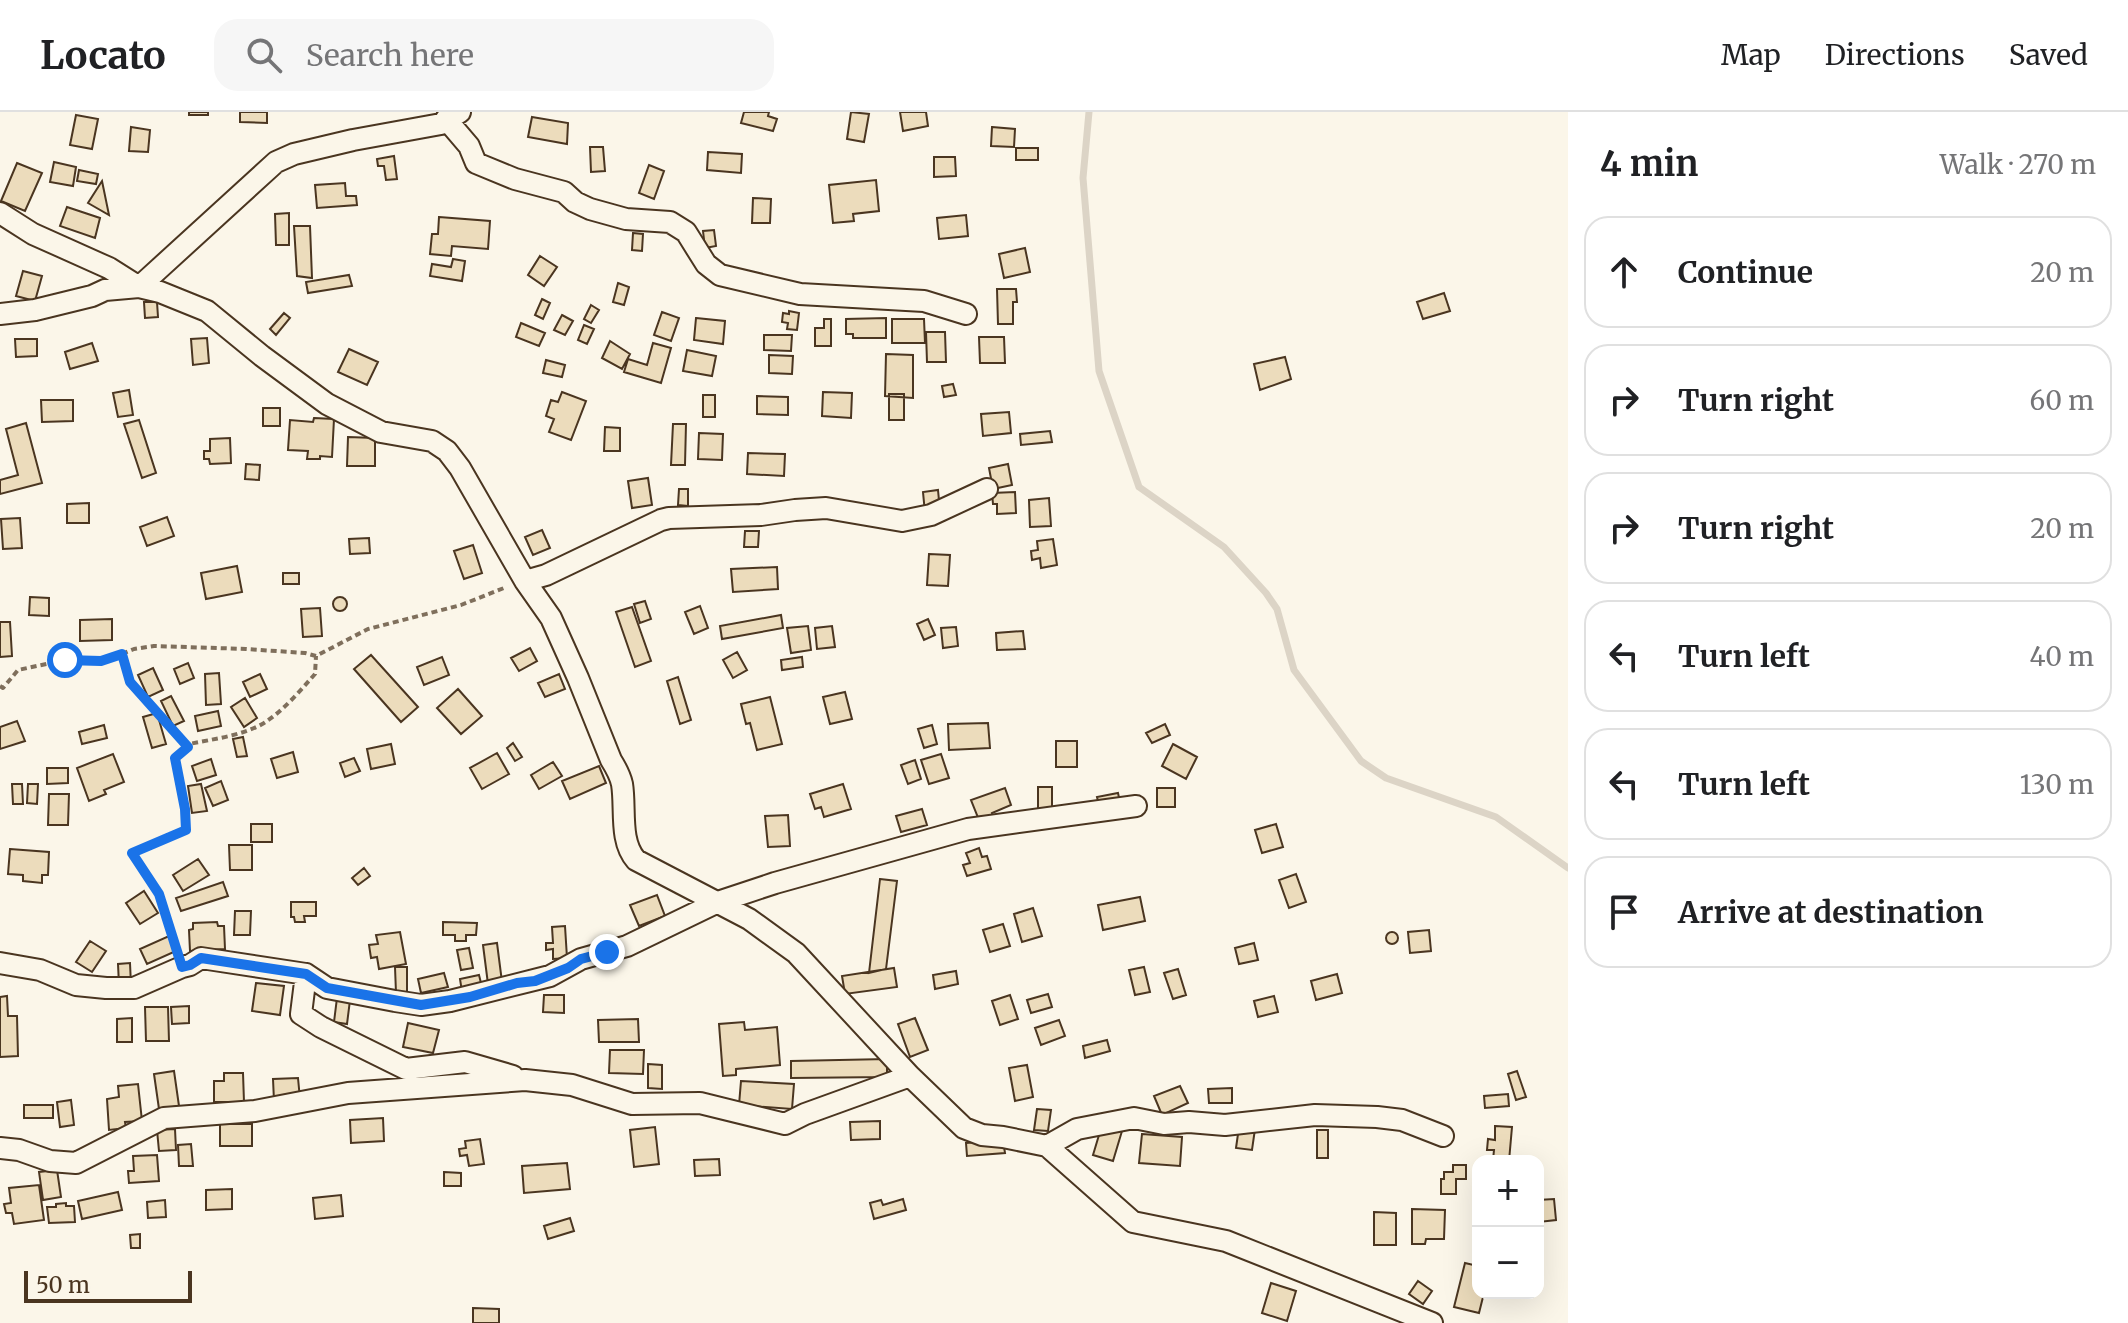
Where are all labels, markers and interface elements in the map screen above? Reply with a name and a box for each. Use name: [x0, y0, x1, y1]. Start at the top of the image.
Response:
search box: [214, 19, 774, 91]
text: Locato: [40, 32, 166, 79]
icon: search: [242, 33, 286, 77]
text: Search here: [306, 36, 474, 74]
text: Map: [1721, 37, 1781, 73]
text: Directions: [1825, 37, 1965, 73]
text: Saved: [2009, 37, 2088, 73]
text: 4 min: [1600, 143, 1698, 185]
text: Walk · 270 m: [1940, 148, 2096, 181]
icon: ahead: [1602, 250, 1646, 294]
text: Continue: [1678, 253, 1813, 291]
text: 20 m: [2030, 256, 2094, 289]
icon: right: [1602, 378, 1646, 422]
text: Turn right: [1678, 381, 1834, 419]
text: 60 m: [2030, 384, 2094, 417]
icon: right: [1602, 506, 1646, 550]
text: Turn right: [1678, 509, 1834, 547]
text: 20 m: [2030, 512, 2094, 545]
icon: left: [1602, 634, 1646, 678]
text: Turn left: [1678, 637, 1810, 675]
text: 40 m: [2030, 640, 2094, 673]
route start: [47, 642, 83, 678]
icon: left: [1602, 762, 1646, 806]
text: Turn left: [1678, 765, 1810, 803]
text: 130 m: [2020, 768, 2094, 801]
icon: arrive: [1602, 890, 1646, 934]
text: Arrive at destination: [1678, 893, 1984, 931]
route end: [589, 934, 625, 970]
map controls: [1472, 1155, 1544, 1299]
button: +: [1472, 1155, 1544, 1227]
button: −: [1472, 1227, 1544, 1299]
scale bar: [24, 1267, 192, 1303]
text: 50 m: [36, 1271, 90, 1299]

